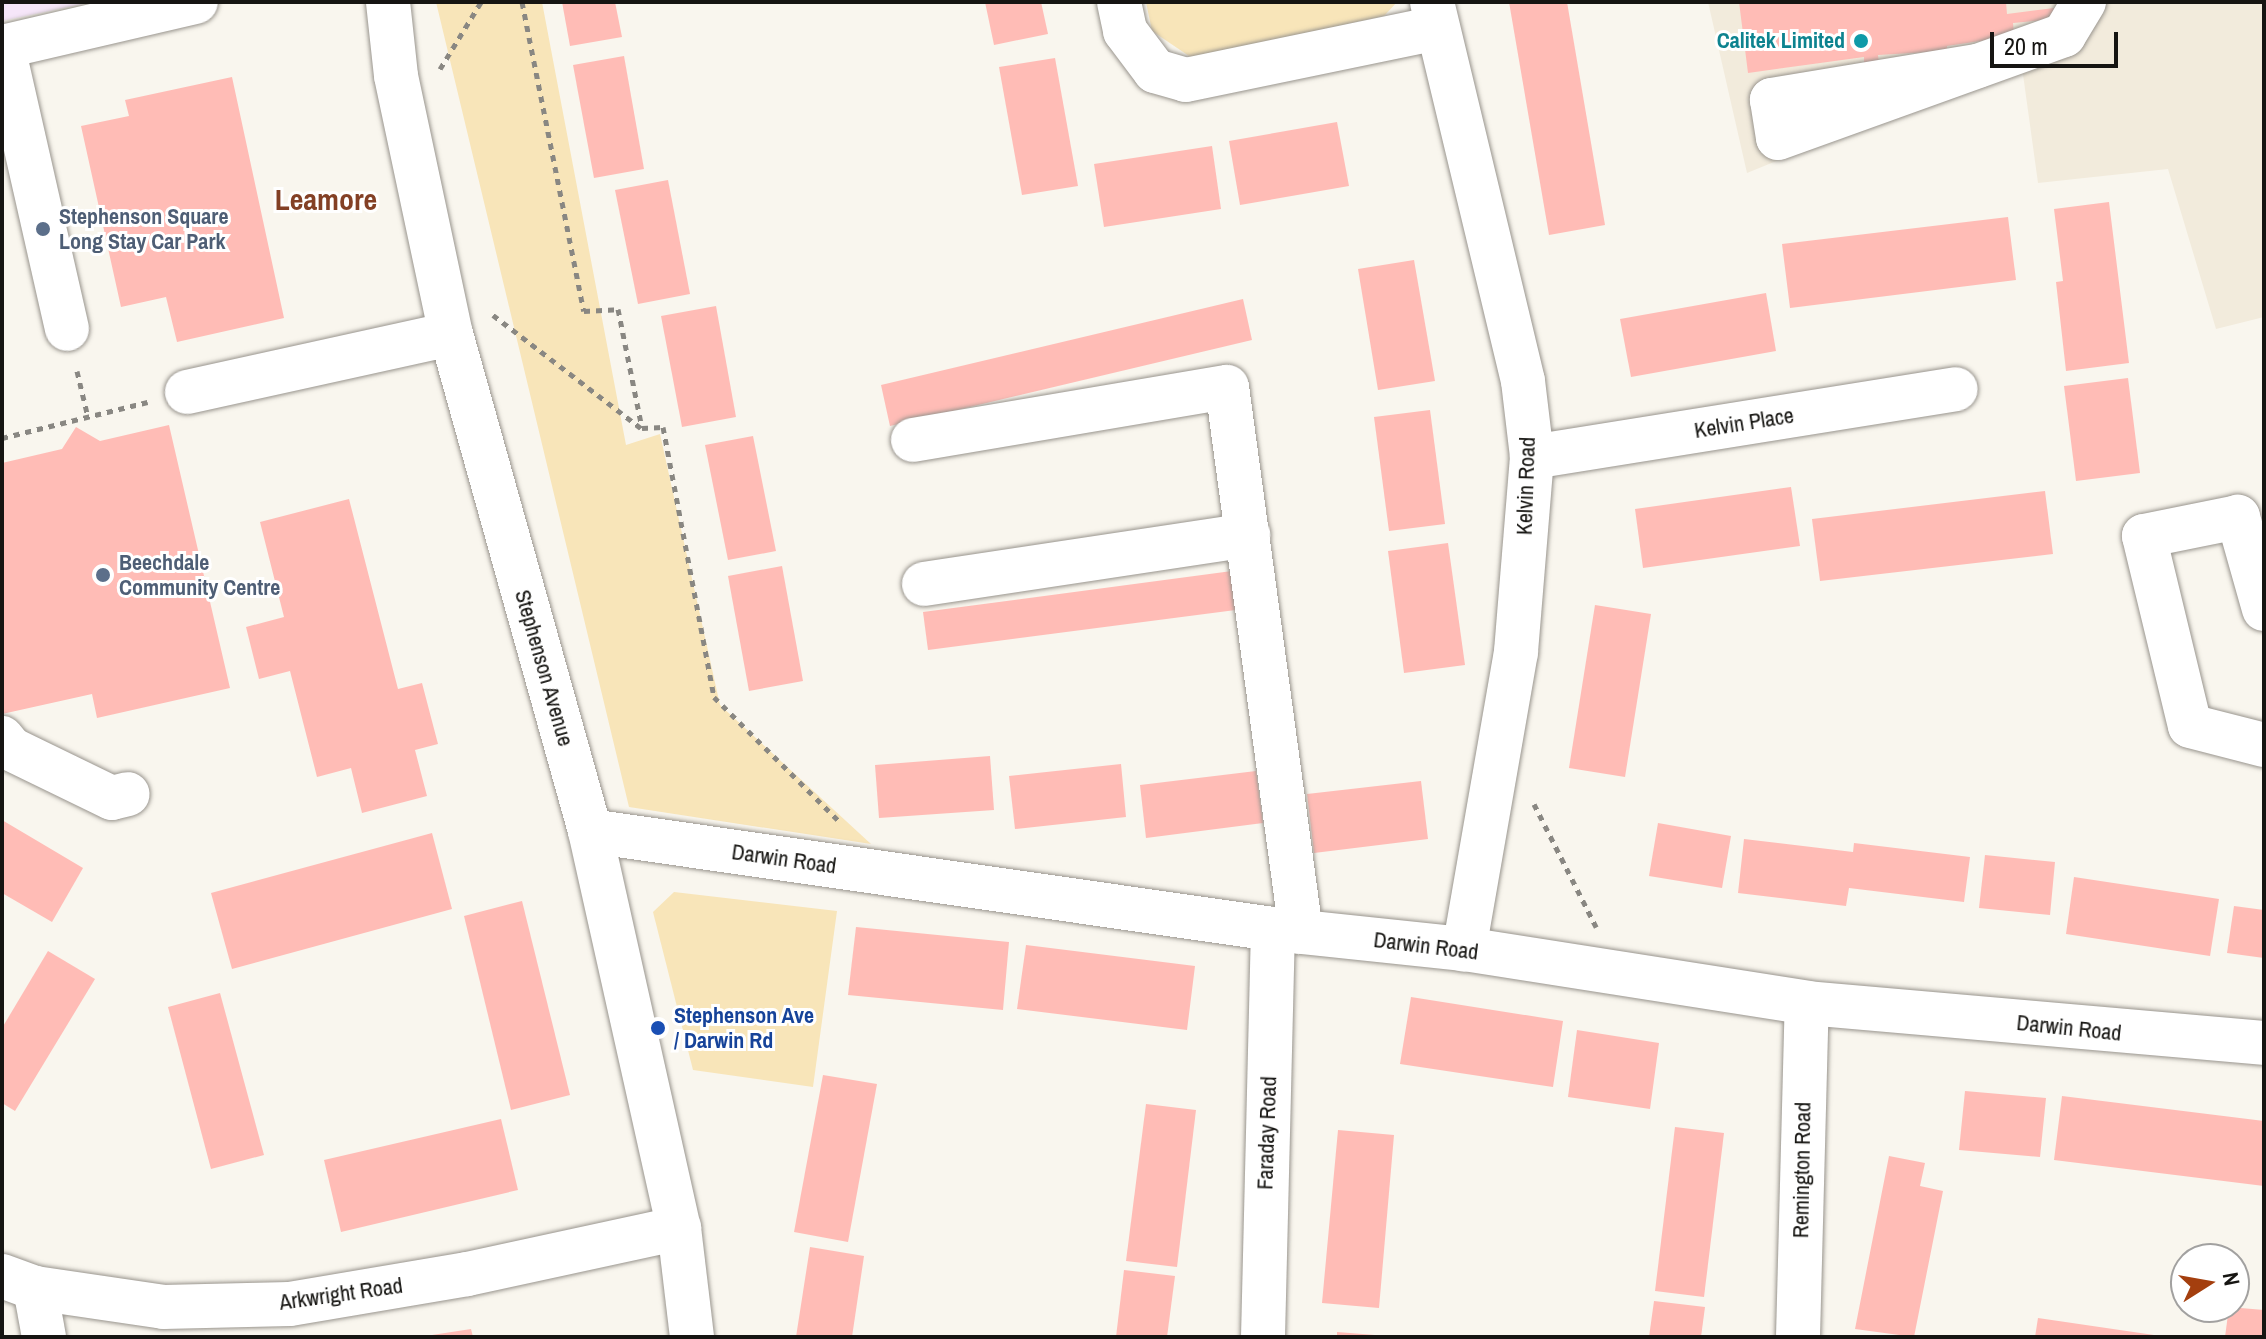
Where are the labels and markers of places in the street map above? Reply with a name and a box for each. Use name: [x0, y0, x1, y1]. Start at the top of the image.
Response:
place label: Calitek Limited: [1717, 28, 1845, 54]
marker: Calitek Limited: [1852, 32, 1870, 50]
place label: Stephenson Square Long Stay Car Park: [59, 203, 228, 254]
marker: Stephenson Square Long Stay Car Park: [34, 220, 52, 238]
place label: Beechdale Community Centre: [119, 549, 280, 600]
marker: Beechdale Community Centre: [94, 566, 112, 584]
place label: Stephenson Ave / Darwin Rd: [674, 1002, 815, 1054]
marker: Stephenson Ave / Darwin Rd: [649, 1019, 667, 1037]

